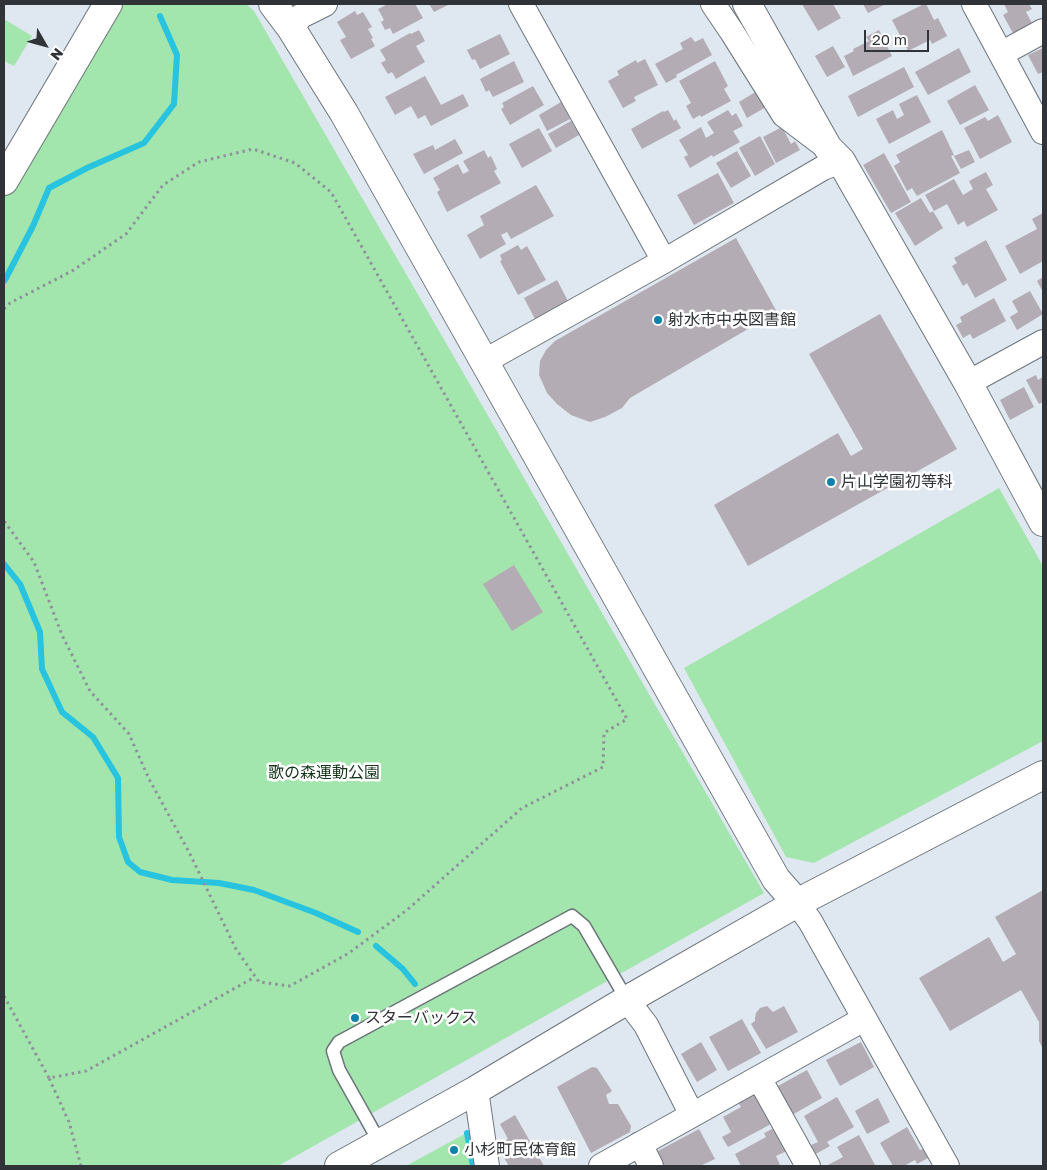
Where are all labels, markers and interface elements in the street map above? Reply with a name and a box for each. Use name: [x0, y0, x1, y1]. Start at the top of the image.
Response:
north arrow: [20, 20, 70, 70]
scale bar: [867, 20, 932, 52]
text: 20 m: [872, 30, 907, 48]
text: N: [47, 45, 67, 64]
place label: 射水市中央図書館: [668, 310, 796, 330]
marker: 射水市中央図書館: [652, 314, 664, 326]
place label: 片山学園初等科: [841, 472, 953, 492]
marker: 片山学園初等科: [825, 476, 837, 488]
park label: 歌の森運動公園: [268, 763, 380, 783]
place label: スターバックス: [365, 1008, 477, 1028]
marker: スターバックス: [349, 1012, 361, 1024]
place label: 小杉町民体育館: [464, 1140, 576, 1160]
marker: 小杉町民体育館: [448, 1144, 460, 1156]

